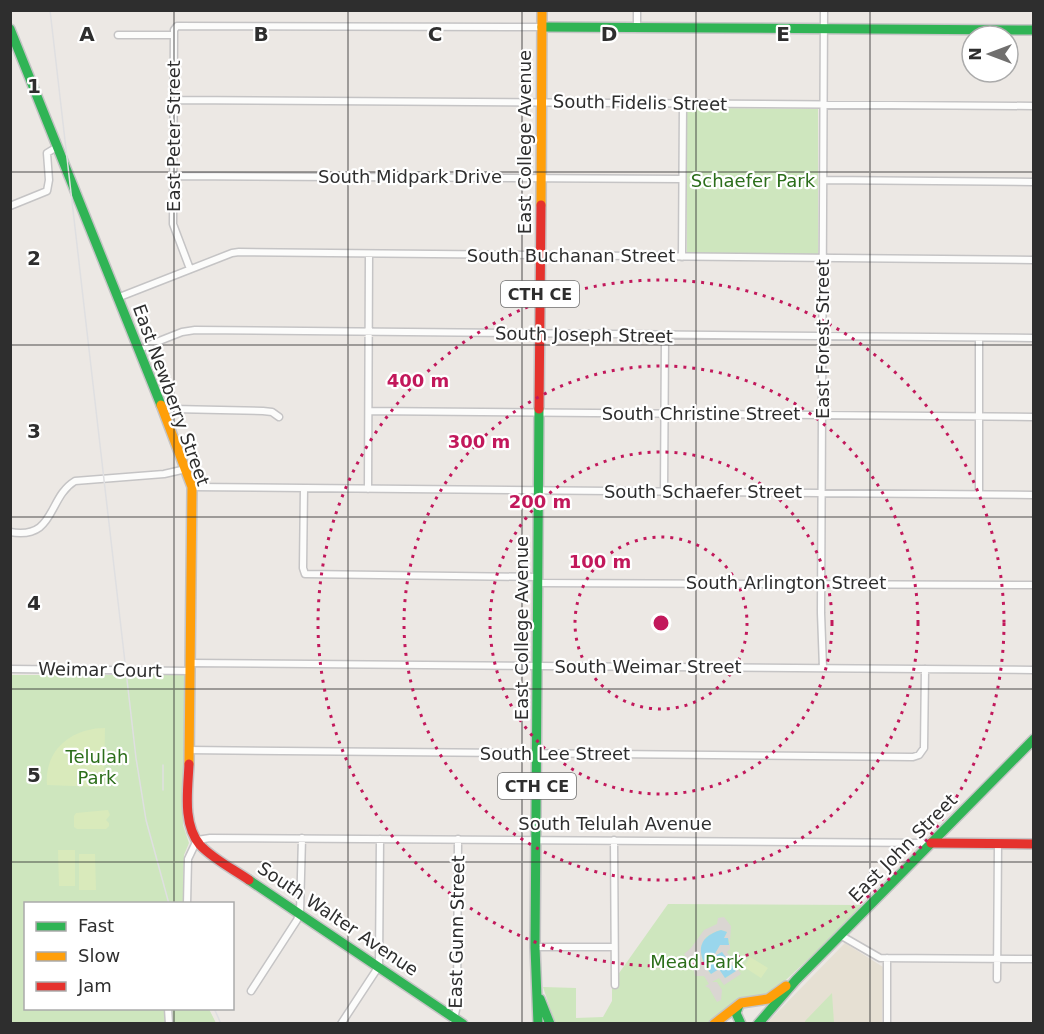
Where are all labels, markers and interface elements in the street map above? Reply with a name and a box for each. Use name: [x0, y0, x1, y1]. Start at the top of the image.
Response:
text: A: [79, 22, 95, 46]
text: B: [253, 22, 269, 46]
text: C: [428, 22, 442, 46]
text: D: [601, 22, 617, 46]
text: E: [776, 22, 790, 46]
north arrow: [960, 24, 1020, 84]
text: N: [966, 47, 985, 61]
street label: East College Avenue: [514, 50, 535, 234]
street label: East Peter Street: [163, 60, 184, 212]
text: 1: [27, 74, 41, 98]
street label: South Fidelis Street: [553, 90, 727, 115]
street label: South Midpark Drive: [318, 166, 502, 187]
park label: Schaefer Park: [691, 170, 816, 191]
street label: South Buchanan Street: [467, 245, 675, 266]
text: 2: [27, 246, 41, 270]
street label: East Forest Street: [812, 259, 833, 419]
road number: CTH CE: [501, 281, 579, 307]
street label: East Newberry Street: [129, 301, 214, 489]
street label: South Joseph Street: [495, 322, 673, 347]
text: 400 m: [387, 370, 449, 391]
street label: South Christine Street: [602, 403, 800, 424]
text: 3: [27, 419, 41, 443]
text: 300 m: [448, 431, 510, 452]
street label: South Schaefer Street: [604, 481, 802, 502]
text: 200 m: [509, 491, 571, 512]
street label: East College Avenue: [511, 536, 532, 720]
text: 100 m: [569, 551, 631, 572]
street label: South Arlington Street: [686, 572, 886, 593]
text: 4: [27, 591, 41, 615]
centre of rings: [651, 613, 671, 633]
street label: South Weimar Street: [554, 656, 742, 677]
street label: Weimar Court: [38, 658, 162, 681]
street label: South Lee Street: [480, 743, 630, 764]
park label: Telulah Park: [65, 746, 128, 788]
text: 5: [27, 763, 41, 787]
road number: CTH CE: [498, 773, 576, 799]
street label: East John Street: [844, 789, 961, 906]
street label: South Telulah Avenue: [518, 813, 712, 834]
street label: East Gunn Street: [445, 855, 468, 1009]
street label: South Walter Avenue: [254, 857, 422, 980]
legend: [24, 902, 234, 1010]
text: Fast: [78, 915, 114, 936]
text: Slow: [78, 945, 120, 966]
park label: Mead Park: [650, 951, 744, 972]
text: Jam: [77, 975, 112, 996]

